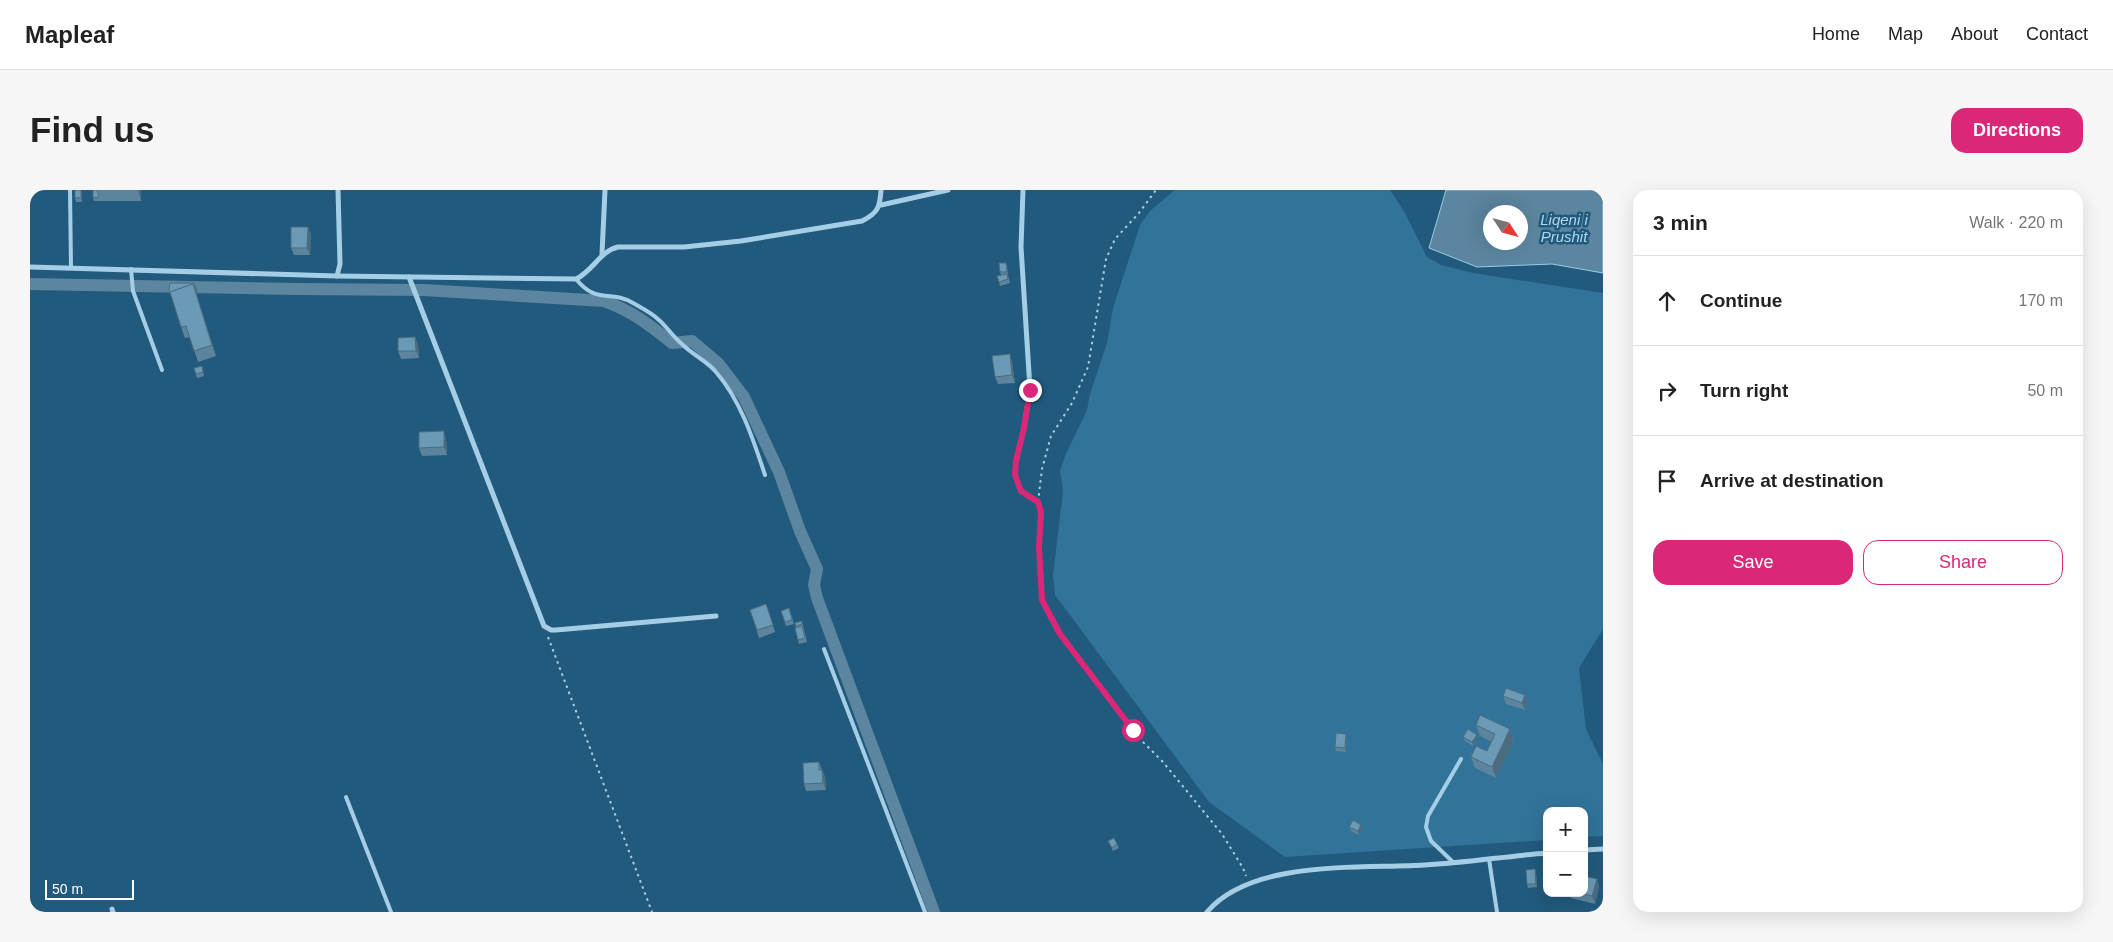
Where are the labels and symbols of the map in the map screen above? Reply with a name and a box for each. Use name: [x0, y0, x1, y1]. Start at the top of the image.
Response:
north arrow: [1483, 205, 1528, 250]
water label: Liqeni i Prushit: [1540, 211, 1588, 245]
route end: [1019, 379, 1042, 402]
route start: [1122, 719, 1145, 742]
scale bar: [45, 877, 134, 900]

